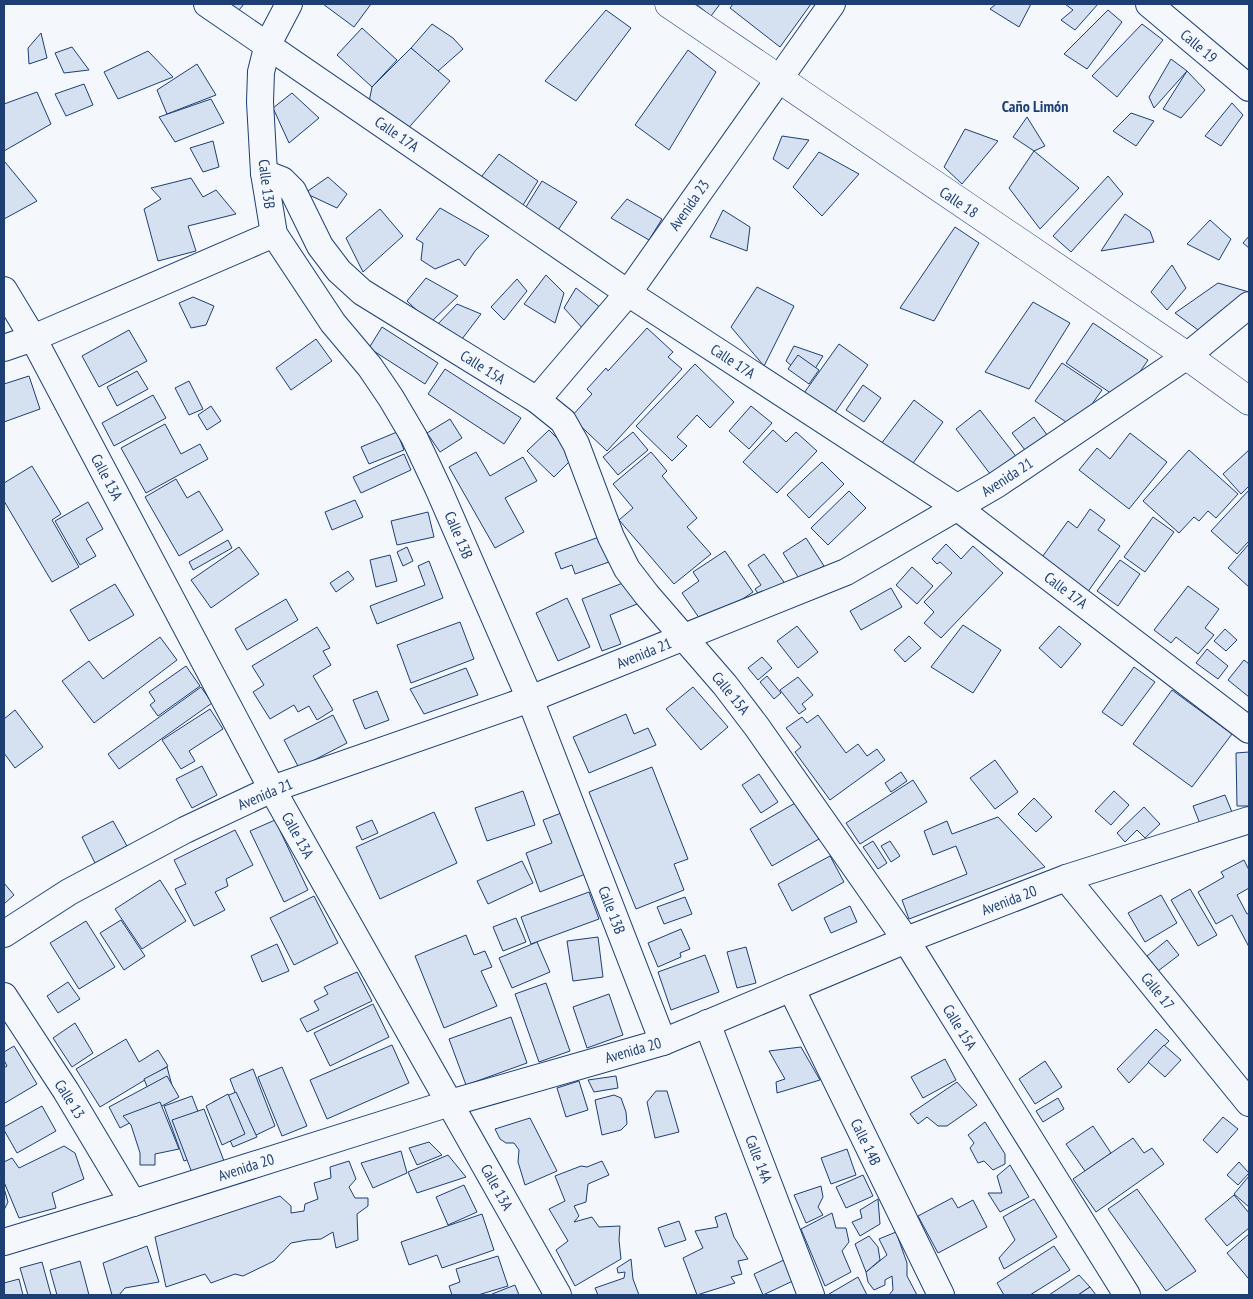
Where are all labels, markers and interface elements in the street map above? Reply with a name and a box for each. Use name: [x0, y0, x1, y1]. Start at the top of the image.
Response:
street label: Calle 19: [1177, 25, 1221, 67]
district label: Caño Limón: [1002, 96, 1068, 116]
street label: Calle 17A: [371, 112, 423, 156]
street label: Calle 13B: [255, 158, 279, 210]
street label: Avenida 23: [665, 176, 713, 234]
street label: Calle 18: [936, 182, 982, 222]
street label: Calle 17A: [707, 340, 760, 383]
street label: Calle 15A: [457, 346, 510, 389]
street label: Calle 13A: [87, 451, 127, 504]
street label: Avenida 21: [978, 453, 1036, 501]
street label: Calle 13B: [441, 508, 477, 562]
street label: Calle 17A: [1041, 568, 1092, 613]
street label: Avenida 21: [614, 633, 674, 673]
street label: Calle 15A: [708, 668, 755, 719]
street label: Avenida 21: [235, 774, 295, 814]
street label: Calle 13A: [278, 809, 319, 862]
street label: Avenida 20: [979, 881, 1040, 919]
street label: Calle 13B: [594, 883, 630, 937]
street label: Calle 17: [1137, 968, 1179, 1014]
street label: Calle 15A: [939, 1001, 982, 1054]
street label: Avenida 20: [603, 1033, 664, 1067]
street label: Calle 13: [51, 1076, 89, 1122]
street label: Calle 14B: [847, 1116, 885, 1168]
street label: Calle 14A: [741, 1132, 777, 1186]
street label: Avenida 20: [216, 1149, 277, 1185]
street label: Calle 13A: [477, 1161, 518, 1214]

